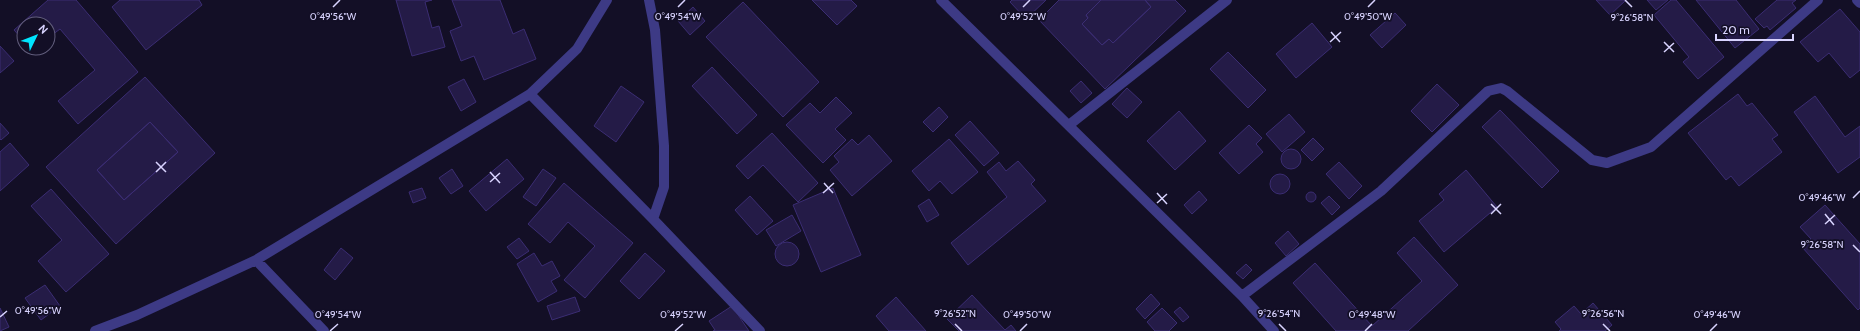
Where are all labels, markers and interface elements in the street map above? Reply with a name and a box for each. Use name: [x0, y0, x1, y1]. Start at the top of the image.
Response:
text: 0°49'56"W: [310, 10, 357, 23]
text: 0°49'54"W: [655, 10, 702, 23]
text: 0°49'52"W: [1000, 10, 1047, 23]
text: 0°49'50"W: [1344, 10, 1392, 23]
text: 9°26'58"N: [1611, 11, 1653, 24]
north arrow: [16, 16, 56, 56]
scale bar: [1716, 16, 1793, 42]
text: N: [36, 22, 51, 37]
text: 20 m: [1722, 22, 1750, 37]
text: 0°49'46"W: [1799, 191, 1846, 204]
text: 9°26'58"N: [1801, 238, 1843, 251]
text: 0°49'56"W: [15, 304, 62, 317]
text: 9°26'52"N: [934, 307, 976, 320]
text: 9°26'54"N: [1258, 307, 1300, 320]
text: 9°26'56"N: [1582, 307, 1624, 320]
text: 0°49'54"W: [315, 308, 362, 321]
text: 0°49'52"W: [660, 308, 707, 321]
text: 0°49'50"W: [1003, 308, 1051, 321]
text: 0°49'48"W: [1348, 308, 1396, 321]
text: 0°49'46"W: [1694, 308, 1741, 321]

